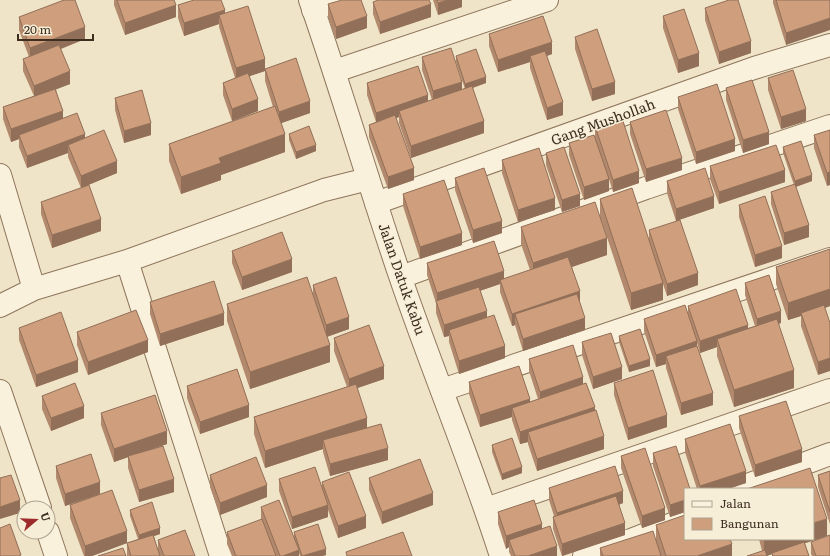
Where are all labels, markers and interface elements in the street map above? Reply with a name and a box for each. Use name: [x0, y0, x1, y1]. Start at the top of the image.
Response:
scale bar: [18, 16, 93, 42]
text: 20 m: [24, 20, 51, 38]
street label: Gang Mushollah: [548, 93, 658, 149]
street label: Jalan Datuk Kabu: [374, 220, 432, 337]
legend: [684, 488, 814, 540]
text: Jalan: [720, 494, 751, 512]
north arrow: [16, 500, 56, 540]
text: U: [37, 510, 55, 523]
text: Bangunan: [720, 514, 779, 532]

